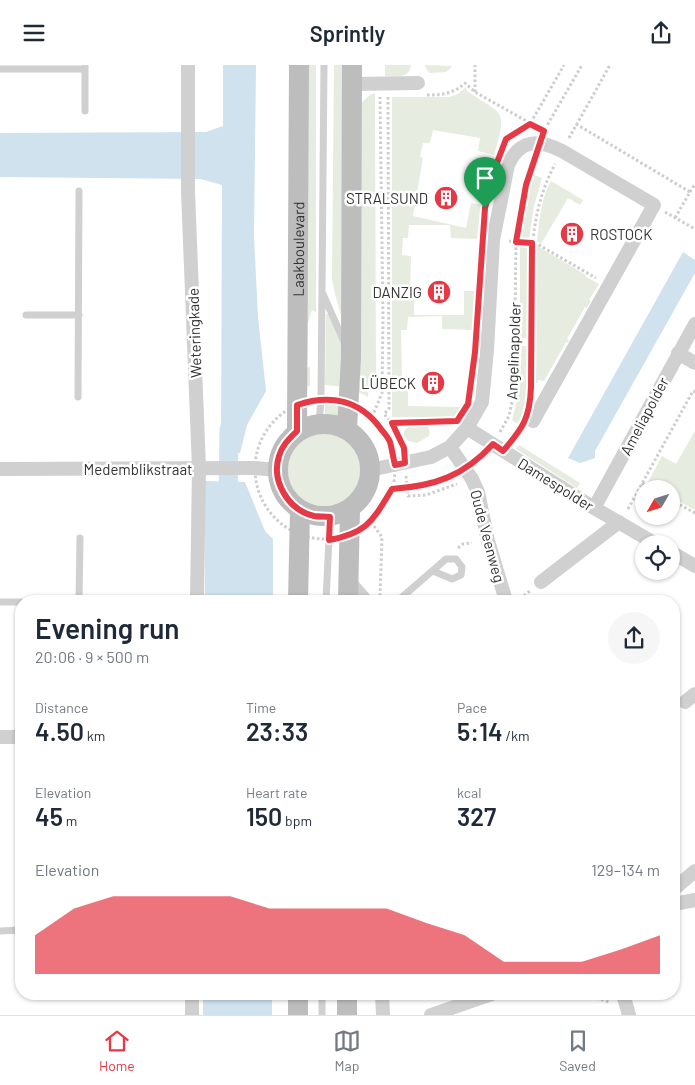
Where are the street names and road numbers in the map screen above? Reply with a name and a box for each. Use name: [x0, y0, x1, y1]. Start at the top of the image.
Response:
street label: Laakboulevard: [289, 201, 307, 297]
street label: Weteringkade: [183, 288, 205, 378]
street label: Angelinapolder: [502, 301, 524, 400]
street label: Ameliapolder: [616, 373, 672, 458]
street label: Damespolder: [515, 454, 598, 515]
street label: Medemblikstraat: [83, 460, 193, 478]
street label: Oude Veenweg: [467, 488, 509, 584]

